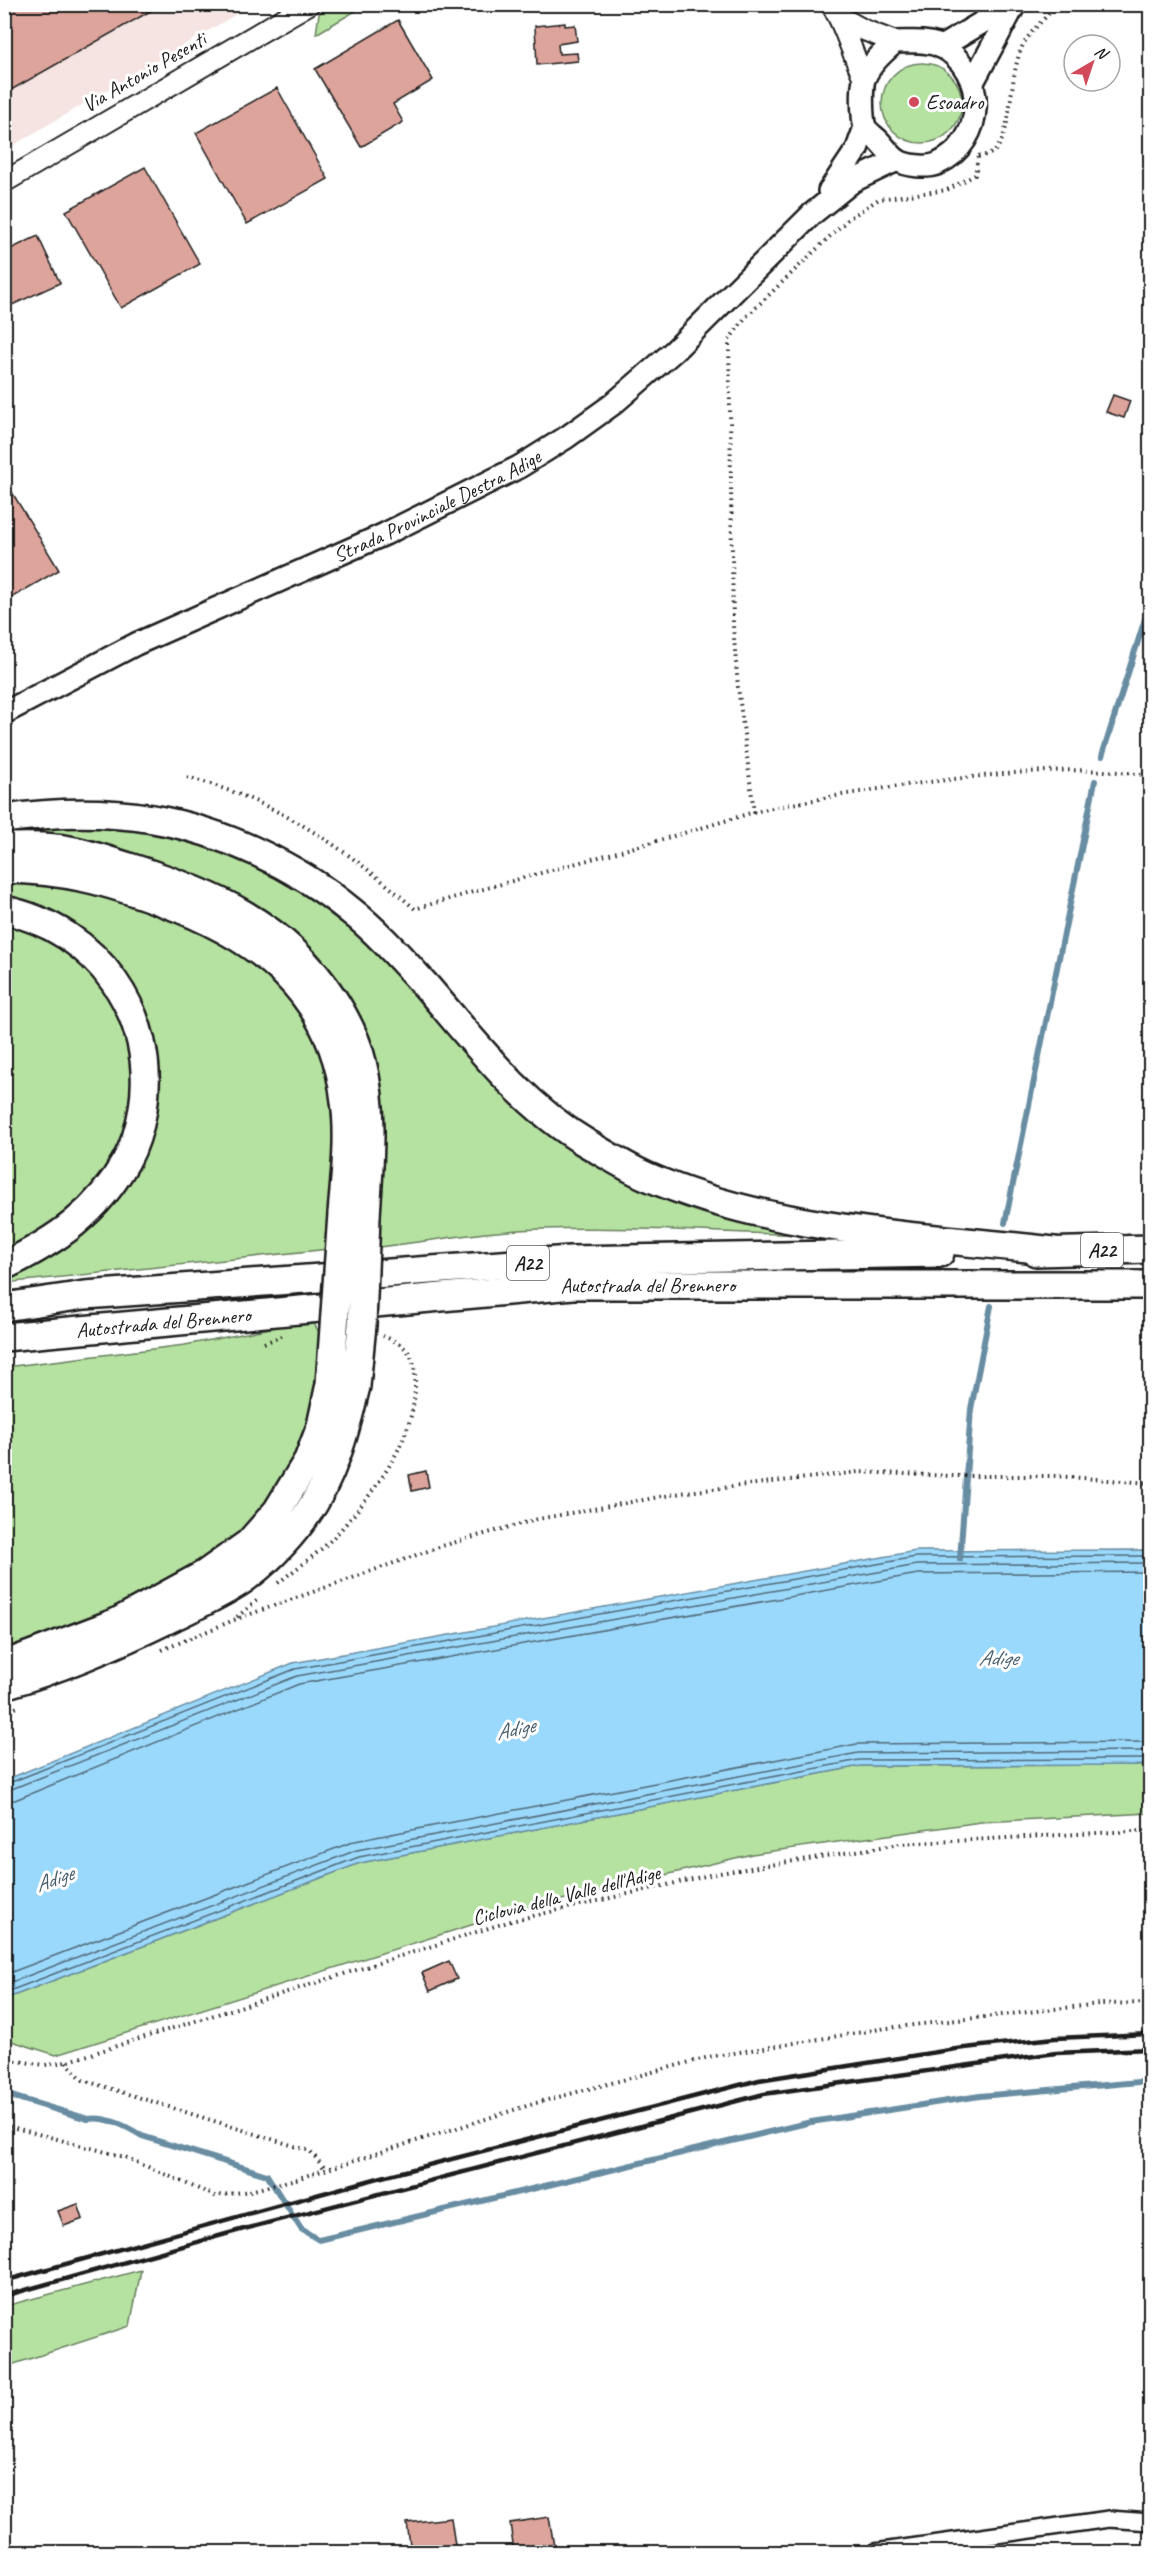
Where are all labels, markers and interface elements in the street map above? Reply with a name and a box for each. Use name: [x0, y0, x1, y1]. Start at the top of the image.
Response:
street label: Via Antonio Pesenti: [77, 25, 213, 118]
north arrow: [1062, 33, 1122, 93]
text: N: [1091, 41, 1113, 65]
place label: Esoadro: [926, 89, 985, 115]
marker: Esoadro: [907, 95, 921, 109]
street label: Strada Provinciale Destra Adige: [329, 443, 546, 568]
road number: A22: [1081, 1233, 1123, 1267]
road number: A22: [507, 1246, 549, 1280]
street label: Autostrada del Brennero: [559, 1272, 738, 1299]
street label: Autostrada del Brennero: [75, 1301, 254, 1343]
water label: Adige: [979, 1644, 1021, 1672]
water label: Adige: [493, 1710, 541, 1747]
water label: Adige: [31, 1858, 81, 1899]
street label: Ciclovia della Valle dell'Adige: [470, 1859, 664, 1931]

